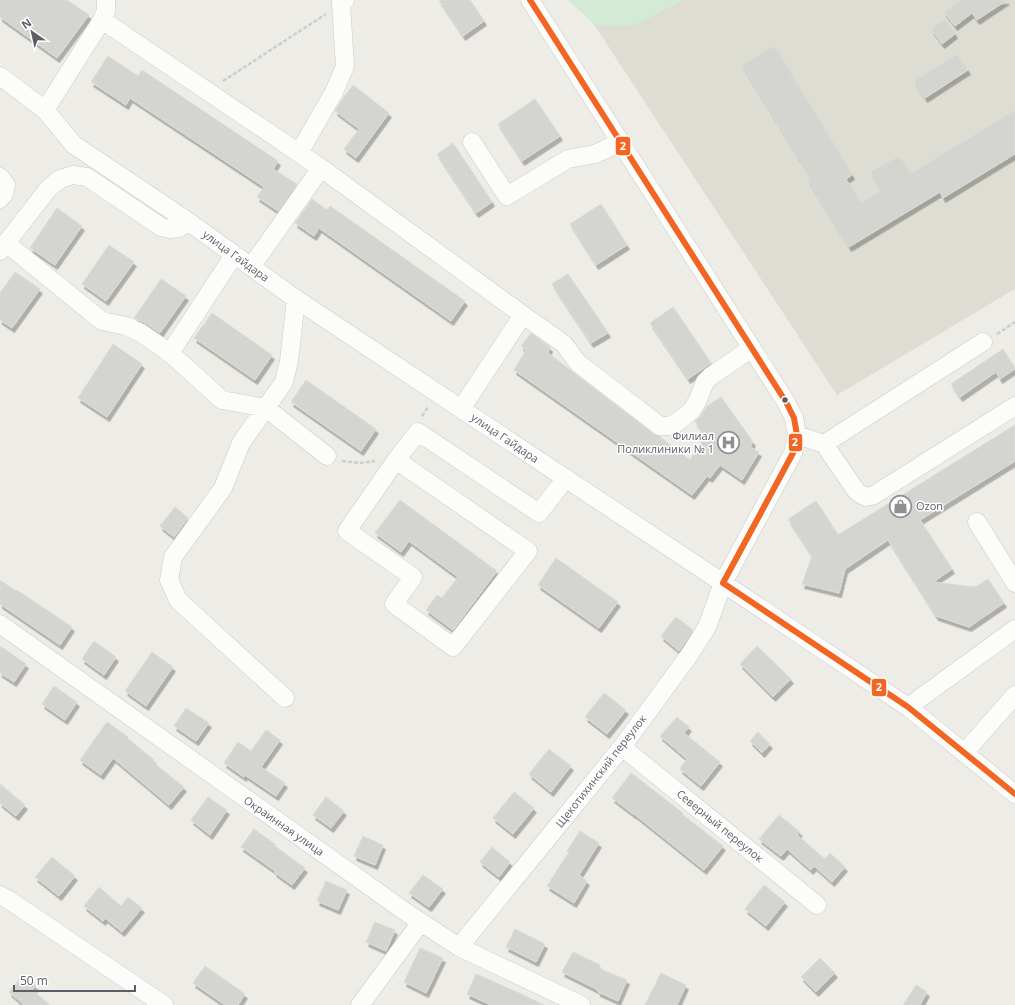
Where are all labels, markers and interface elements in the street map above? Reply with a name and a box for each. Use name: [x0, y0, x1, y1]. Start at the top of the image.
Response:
north arrow: [12, 12, 52, 52]
text: N: [18, 15, 34, 32]
line badge: 2: [615, 136, 631, 156]
text: 2: [620, 138, 626, 153]
street label: улица Гайдара: [200, 226, 273, 285]
unlabelled marker: [780, 395, 790, 405]
street label: улица Гайдара: [468, 409, 542, 466]
place label: Филиал Поликлиники № 1: [617, 428, 714, 456]
hospital icon: Филиал Поликлиники № 1: [716, 429, 742, 455]
line badge: 2: [788, 433, 803, 452]
text: 2: [792, 434, 798, 449]
shop icon: Ozon: [887, 493, 913, 519]
place label: Ozon: [916, 498, 943, 513]
line badge: 2: [871, 678, 887, 697]
text: 2: [876, 679, 882, 694]
street label: Щекотихинский переулок: [552, 711, 650, 830]
street label: Северный переулок: [674, 786, 767, 865]
street label: Окраинная улица: [241, 792, 327, 859]
scale bar: [14, 967, 135, 993]
text: 50 m: [20, 972, 48, 989]

